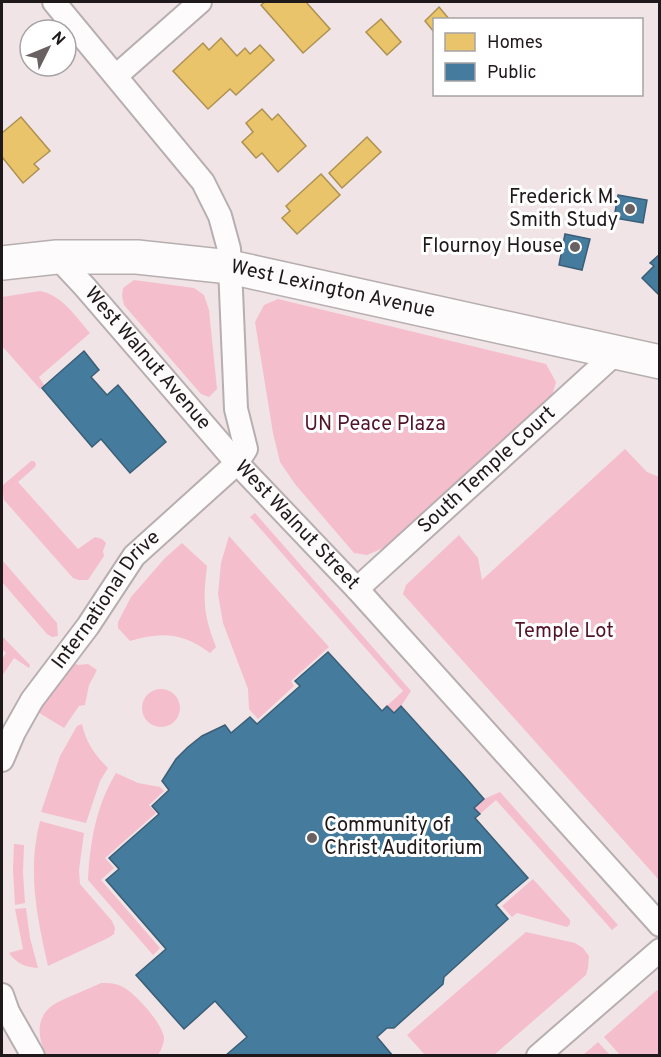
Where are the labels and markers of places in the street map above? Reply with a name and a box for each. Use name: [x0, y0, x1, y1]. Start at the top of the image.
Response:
place label: Frederick M. Smith Study: [509, 185, 618, 234]
marker: Frederick M. Smith Study: [623, 202, 637, 216]
place label: Flournoy House: [422, 234, 563, 260]
marker: Flournoy House: [568, 240, 582, 254]
place label: Community of Christ Auditorium: [324, 813, 482, 862]
marker: Community of Christ Auditorium: [305, 831, 319, 845]

